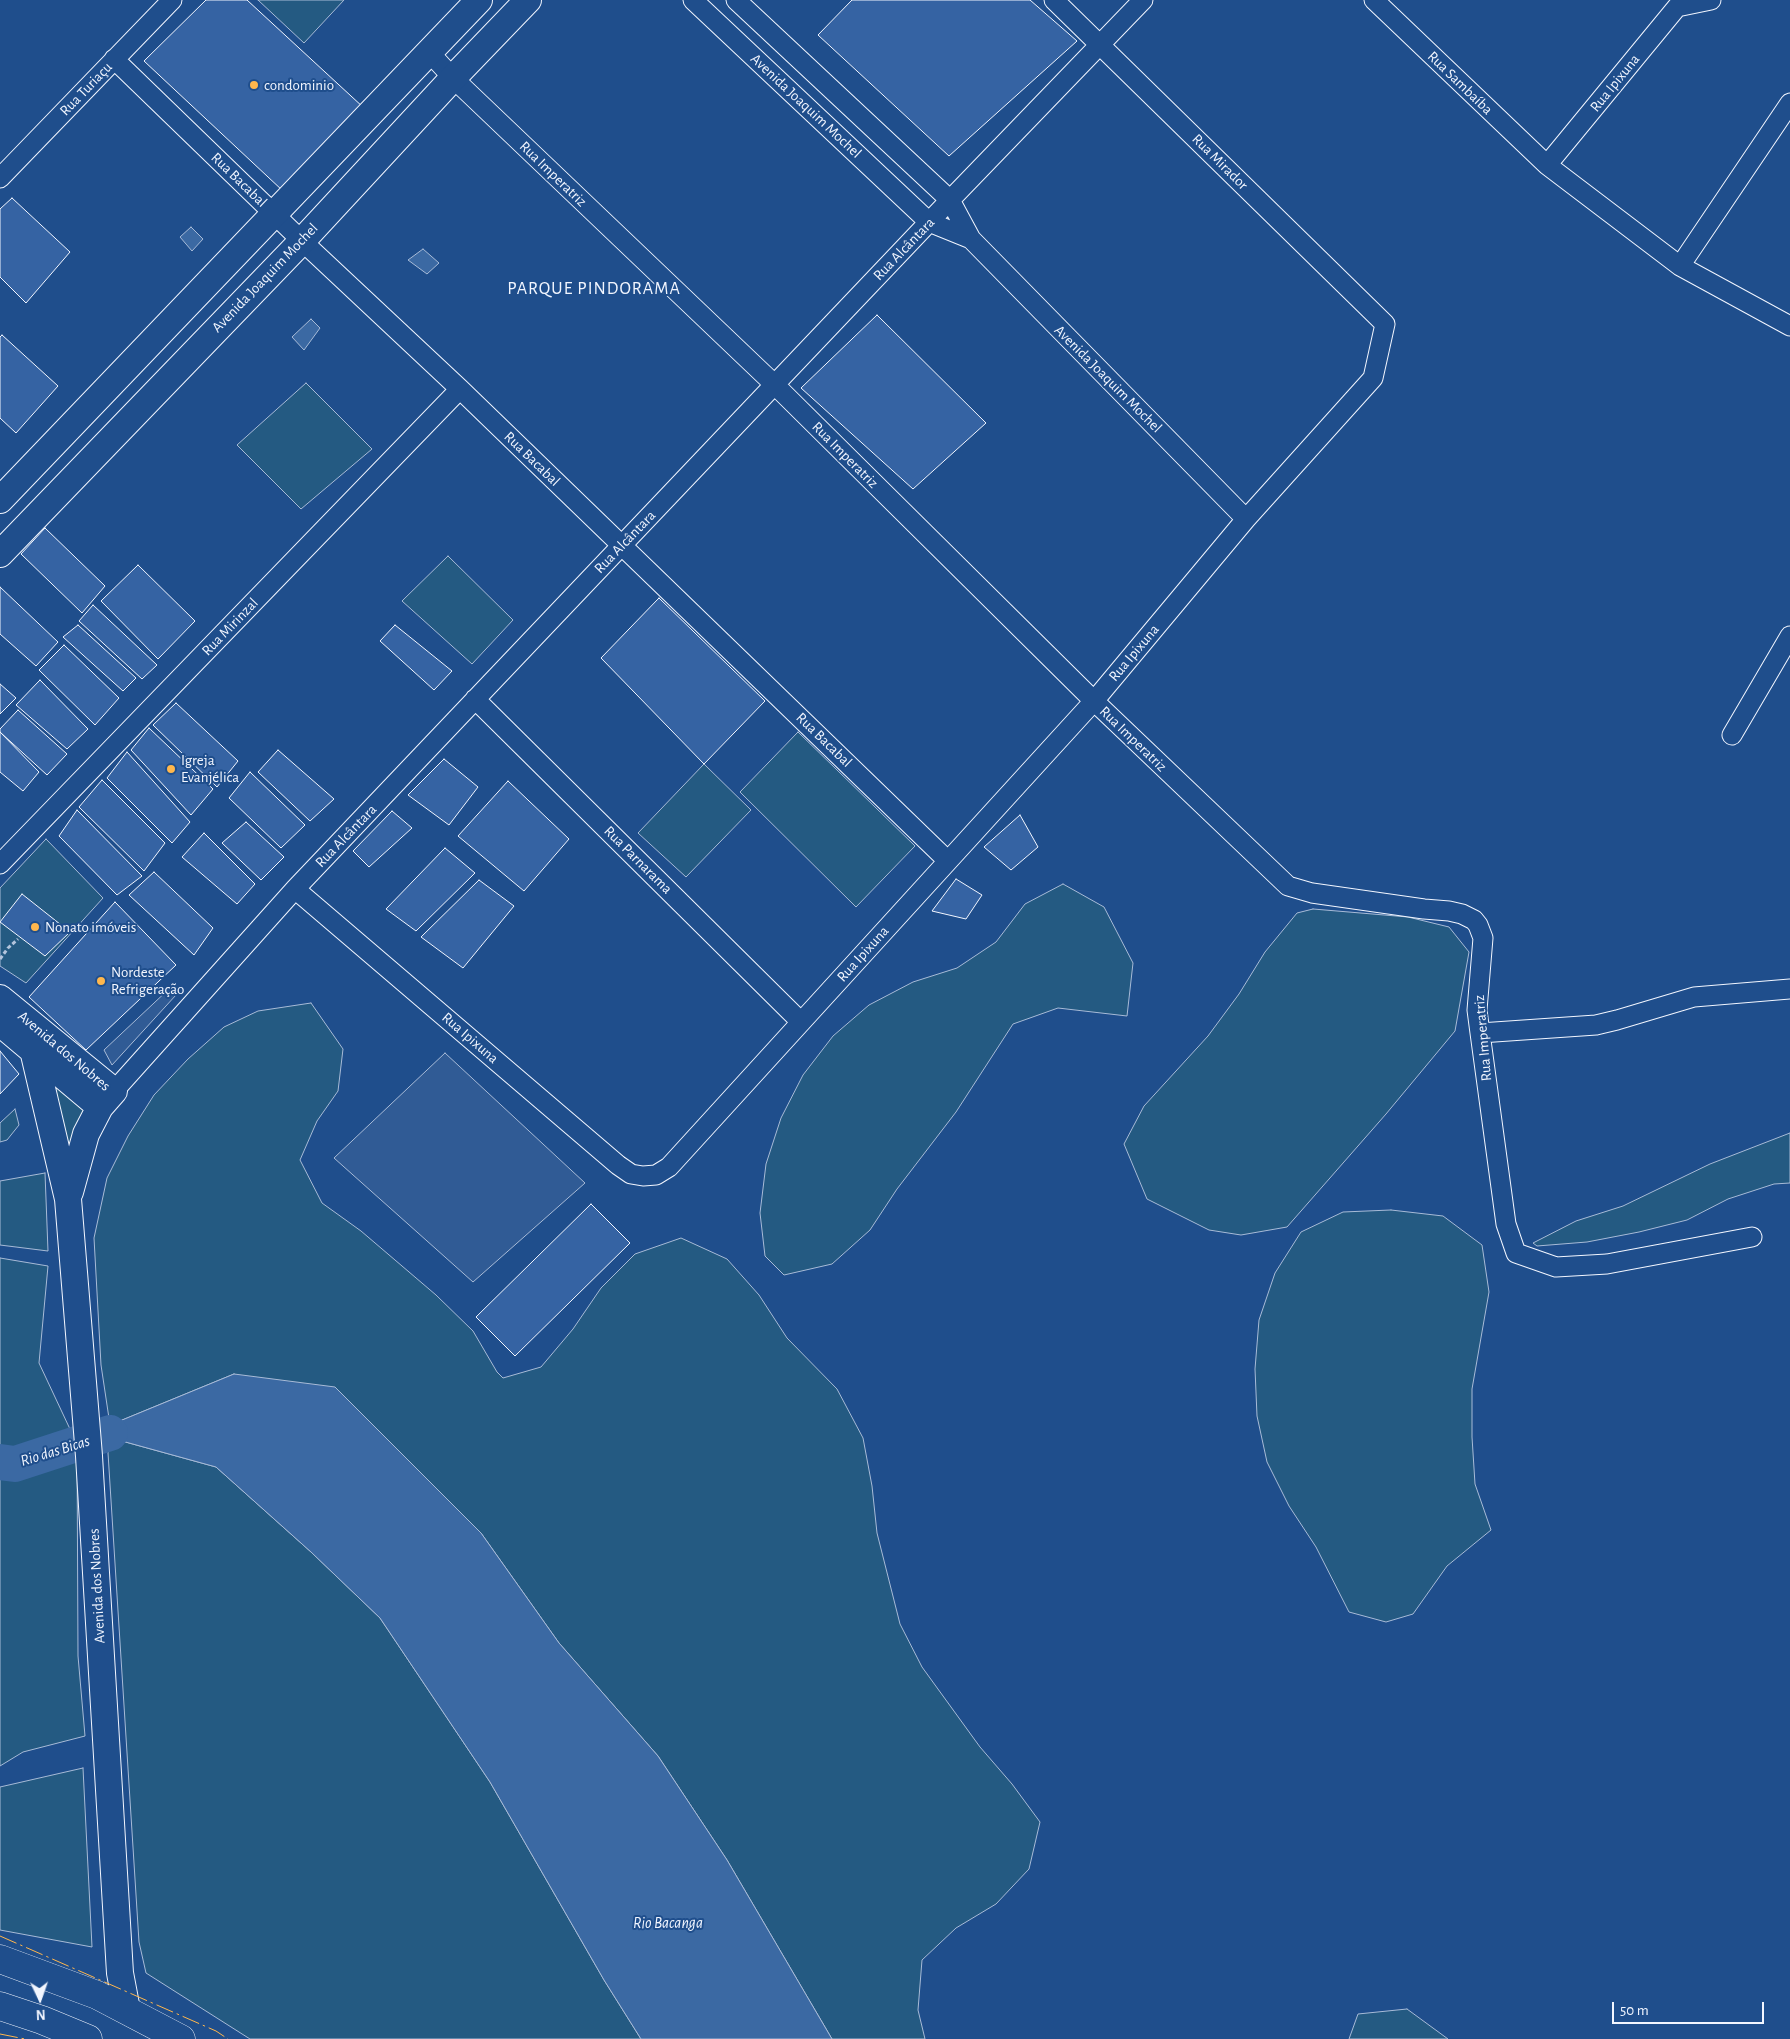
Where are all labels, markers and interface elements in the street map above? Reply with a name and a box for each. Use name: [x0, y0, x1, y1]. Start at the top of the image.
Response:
street label: Rua Sambaíba: [1424, 48, 1496, 118]
street label: Avenida Joaquim Mochel: [747, 50, 865, 162]
street label: Rua Ipixuna: [1586, 50, 1644, 116]
street label: Rua Turiaçu: [56, 58, 116, 120]
place label: condominio: [264, 76, 334, 94]
marker: condominio: [248, 79, 260, 91]
street label: Rua Mirador: [1188, 130, 1252, 194]
street label: Rua Imperatriz: [516, 137, 590, 211]
street label: Rua Bacabal: [207, 149, 271, 211]
street label: Rua Alcântara: [869, 214, 939, 284]
street label: Avenida Joaquim Mochel: [208, 220, 322, 336]
district label: PARQUE PINDORAMA: [505, 278, 683, 300]
street label: Avenida Joaquim Mochel: [1050, 321, 1166, 437]
street label: Rua Imperatriz: [808, 418, 882, 492]
street label: Rua Bacabal: [500, 428, 564, 490]
street label: Rua Alcântara: [590, 507, 660, 577]
street label: Rua Mirinzal: [198, 594, 262, 660]
street label: Rua Ipixuna: [1105, 621, 1163, 685]
street label: Rua Imperatriz: [1096, 702, 1170, 776]
street label: Rua Bacabal: [792, 709, 856, 771]
place label: Igreja Evanjélica: [181, 751, 239, 786]
marker: Igreja Evanjélica: [165, 763, 177, 775]
street label: Rua Alcântara: [311, 801, 381, 871]
street label: Rua Parnarama: [600, 822, 676, 898]
place label: Nonato imóveis: [45, 918, 136, 936]
marker: Nonato imóveis: [29, 921, 41, 933]
street label: Rua Ipixuna: [833, 922, 893, 986]
place label: Nordeste Refrigeração: [111, 963, 184, 998]
marker: Nordeste Refrigeração: [95, 975, 107, 987]
street label: Rua Imperatriz: [1470, 994, 1496, 1082]
street label: Avenida dos Nobres: [14, 1007, 114, 1095]
street label: Rua Ipixuna: [438, 1009, 502, 1067]
water label: Rio das Bicas: [18, 1431, 92, 1471]
street label: Avenida dos Nobres: [85, 1528, 109, 1644]
water label: Rio Bacanga: [633, 1913, 703, 1933]
north arrow: [15, 1974, 65, 2024]
scale bar: [1615, 1992, 1768, 2024]
text: 50 m: [1620, 2003, 1649, 2018]
text: N: [36, 2007, 46, 2021]

